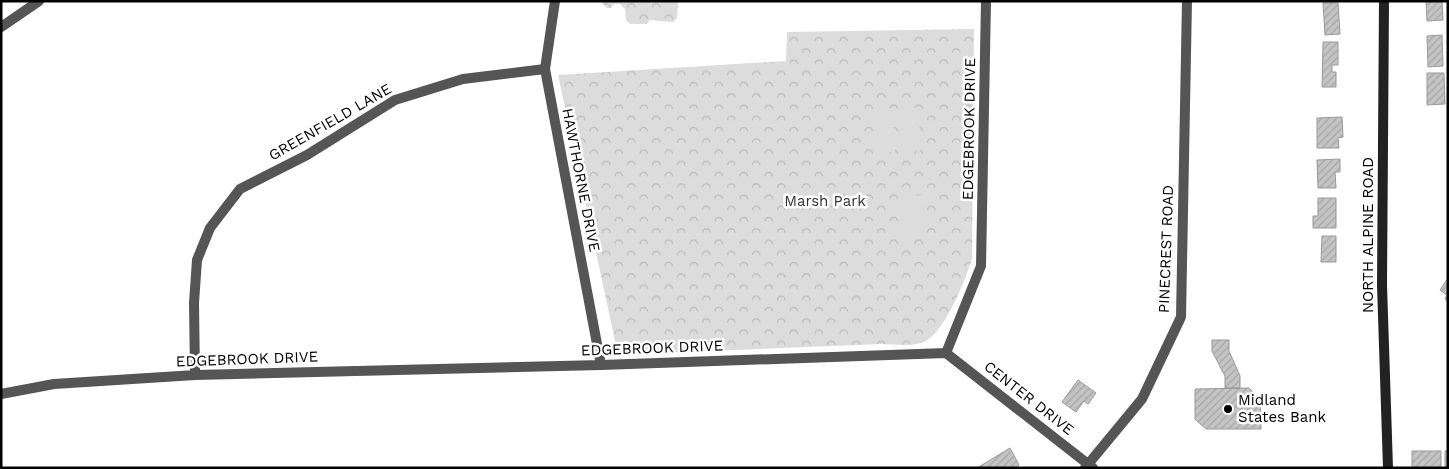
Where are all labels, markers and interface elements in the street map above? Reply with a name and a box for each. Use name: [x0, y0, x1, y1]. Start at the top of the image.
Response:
street label: EDGEBROOK DRIVE: [959, 58, 979, 200]
street label: GREENFIELD LANE: [266, 80, 394, 164]
street label: HAWTHORNE DRIVE: [558, 107, 604, 253]
street label: NORTH ALPINE ROAD: [1359, 157, 1377, 313]
street label: PINECREST ROAD: [1155, 185, 1177, 313]
park label: Marsh Park: [784, 192, 866, 210]
street label: EDGEBROOK DRIVE: [581, 337, 723, 359]
street label: EDGEBROOK DRIVE: [176, 348, 318, 370]
street label: CENTER DRIVE: [980, 357, 1078, 439]
place label: Midland States Bank: [1238, 391, 1327, 426]
marker: Midland States Bank: [1222, 403, 1234, 415]

